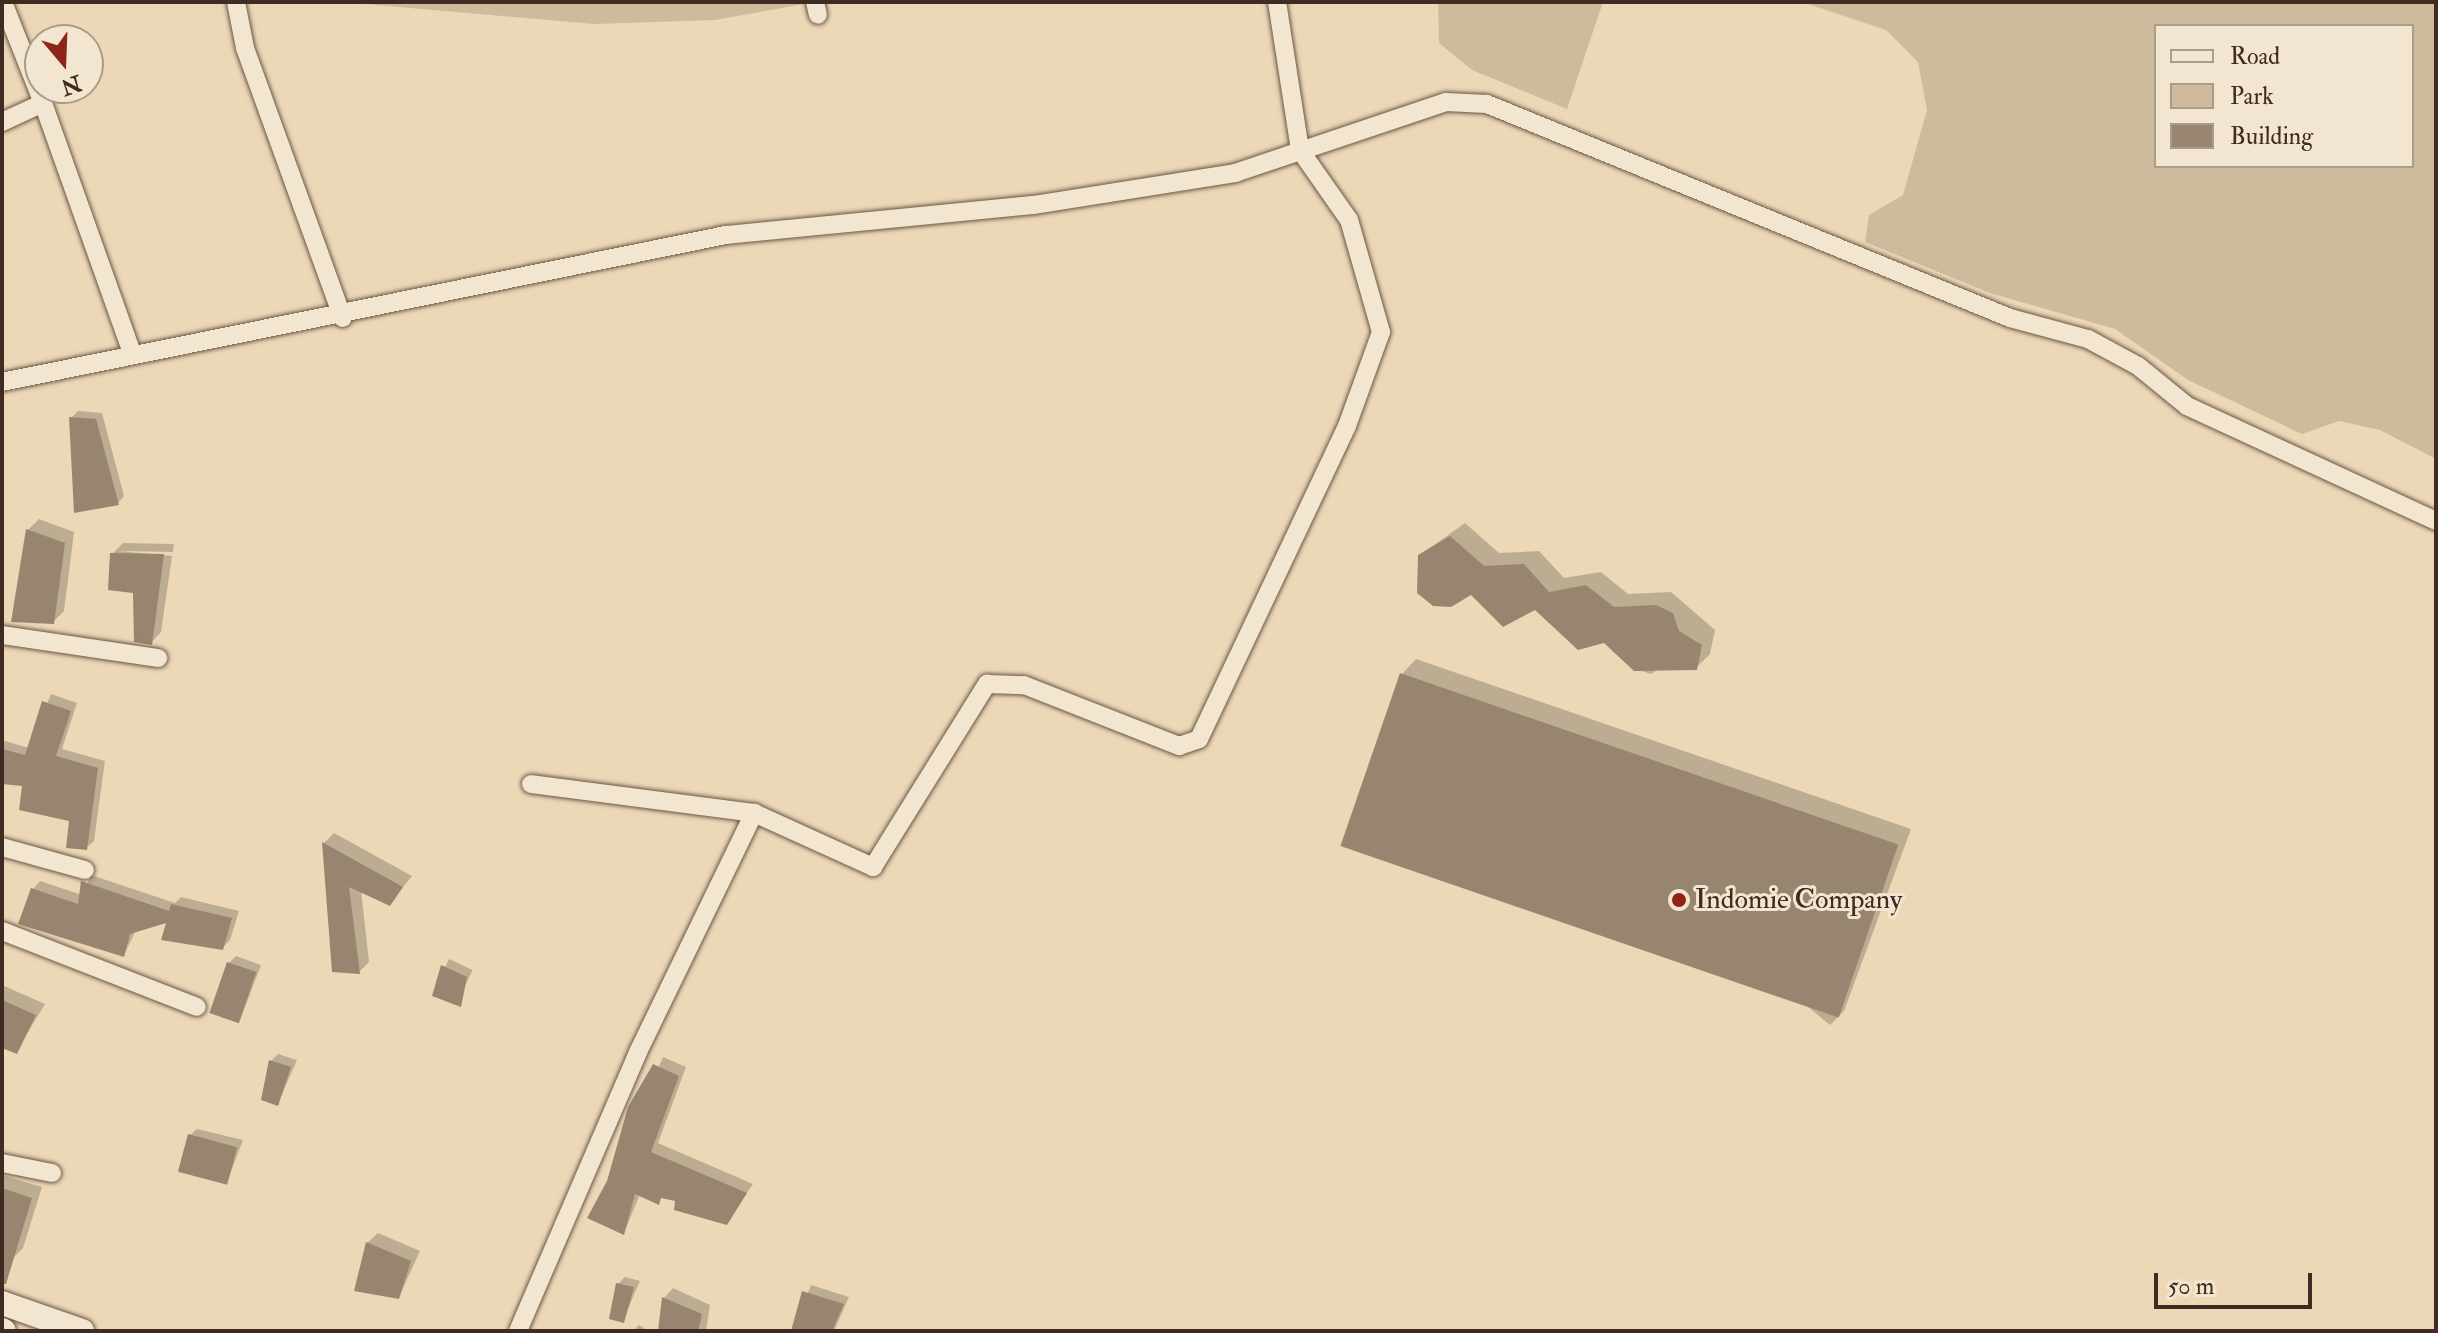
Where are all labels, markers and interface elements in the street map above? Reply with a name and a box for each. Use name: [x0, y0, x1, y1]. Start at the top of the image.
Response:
north arrow: [24, 24, 104, 104]
legend: [2154, 24, 2414, 168]
text: Road: [2230, 41, 2280, 72]
text: N: [57, 68, 85, 101]
text: Park: [2230, 81, 2274, 112]
text: Building: [2230, 121, 2313, 152]
place label: Indomie Company: [1695, 883, 1902, 917]
marker: Indomie Company: [1670, 891, 1688, 909]
scale bar: [2158, 1257, 2316, 1307]
text: 50 m: [2168, 1271, 2214, 1302]

